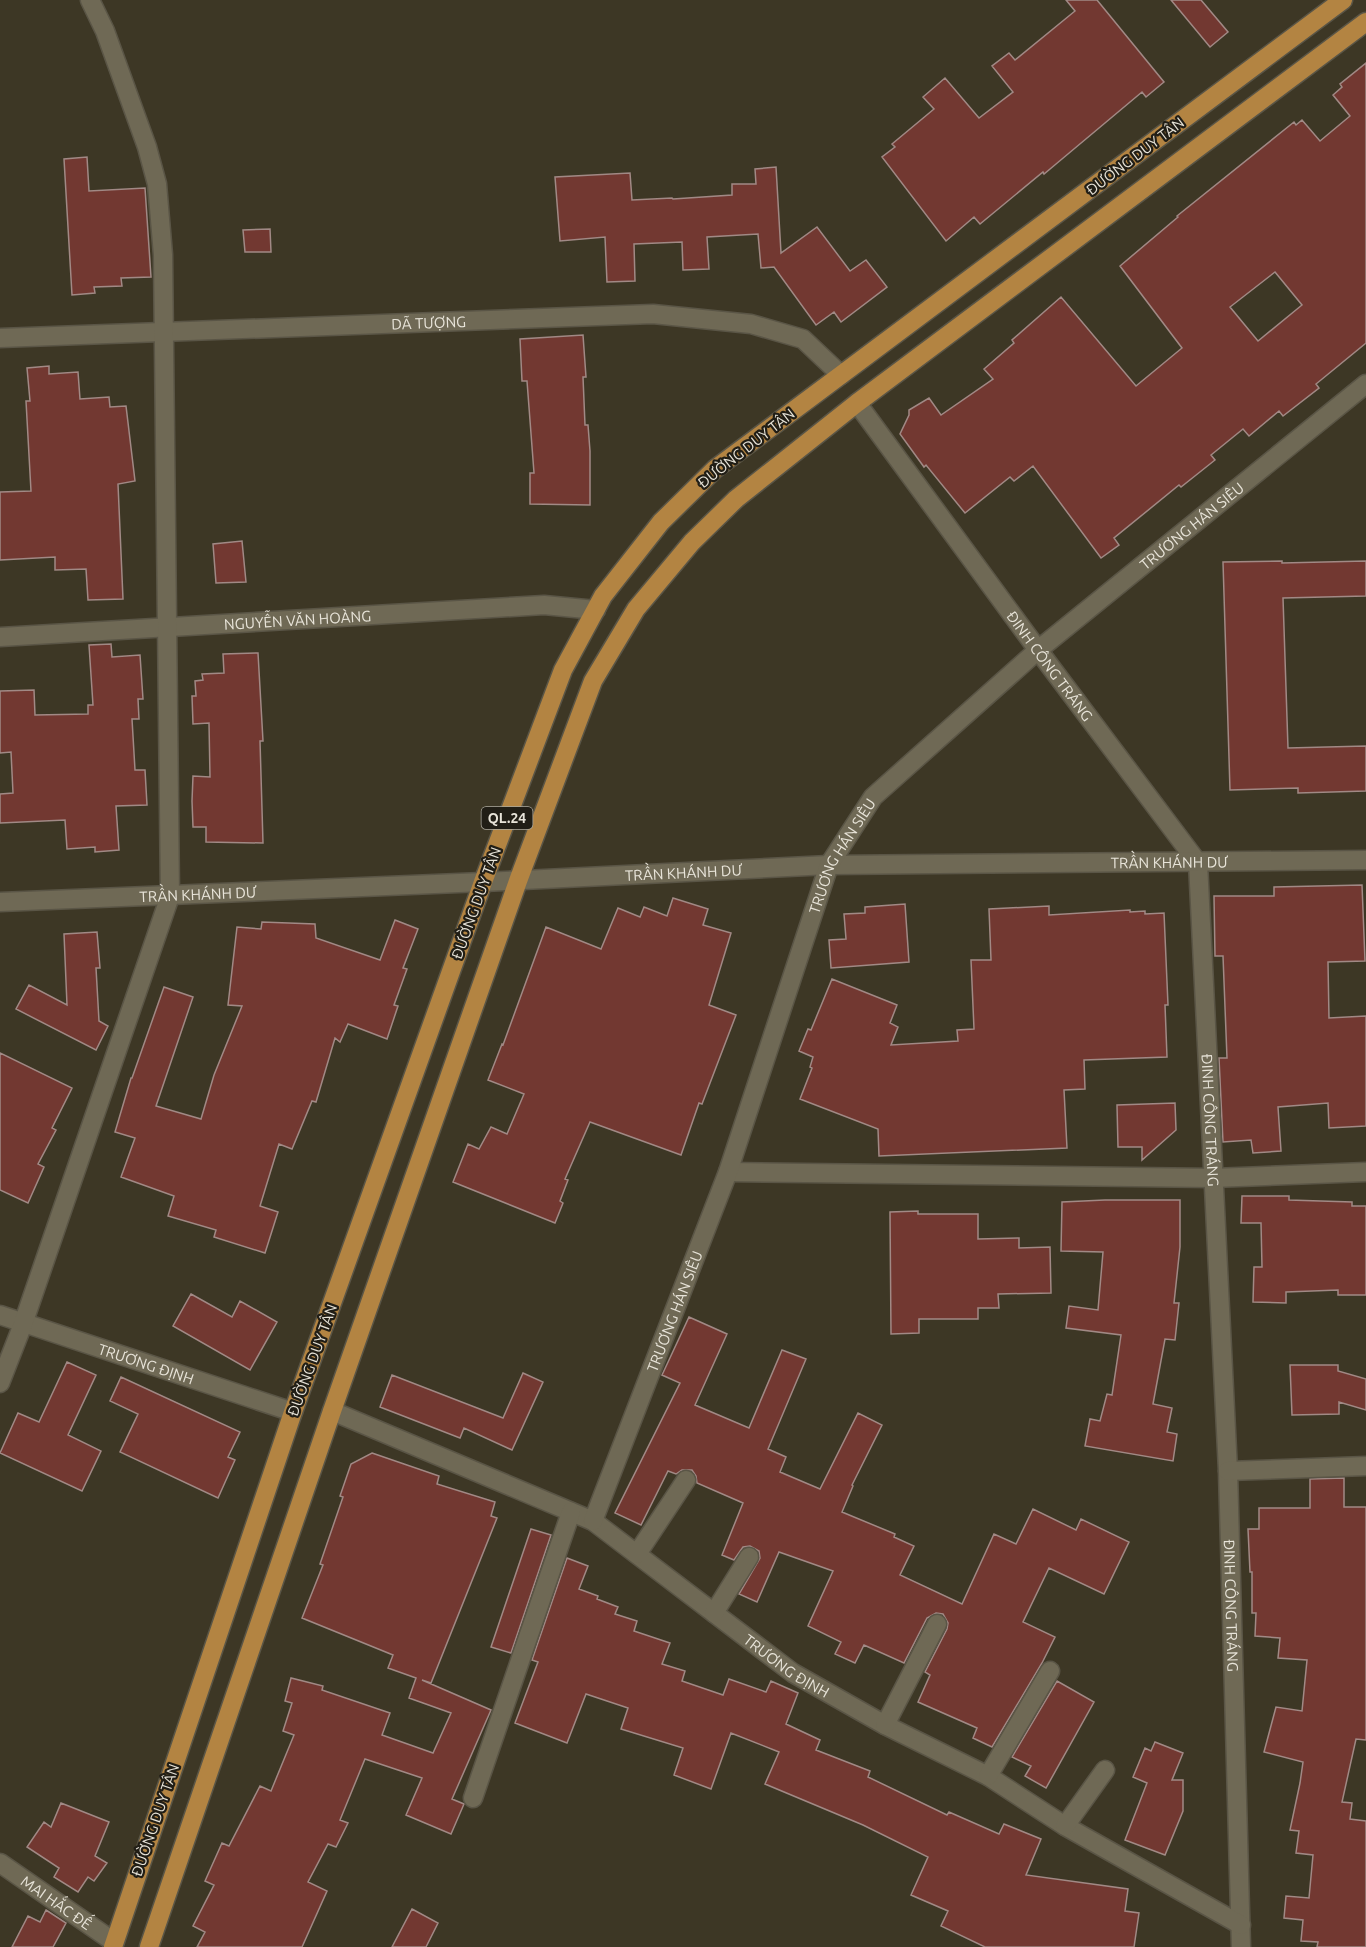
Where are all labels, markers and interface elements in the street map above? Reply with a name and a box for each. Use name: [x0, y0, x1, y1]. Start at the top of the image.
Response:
street label: ĐƯỜNG DUY TÂN: [1082, 113, 1187, 198]
street label: DÃ TƯỢNG: [391, 312, 466, 332]
street label: ĐƯỜNG DUY TÂN: [694, 404, 798, 491]
street label: TRƯƠNG HÁN SIÊU: [1136, 478, 1247, 573]
street label: NGUYỄN VĂN HOÀNG: [223, 607, 371, 632]
street label: ĐINH CÔNG TRÁNG: [1004, 607, 1097, 724]
street label: TRƯƠNG HÁN SIÊU: [805, 795, 878, 916]
road number: QL.24: [482, 807, 532, 829]
street label: ĐƯỜNG DUY TÂN: [447, 844, 504, 961]
street label: TRẦN KHÁNH DƯ: [1111, 850, 1228, 871]
street label: TRẦN KHÁNH DƯ: [624, 861, 743, 884]
street label: TRẦN KHÁNH DƯ: [139, 883, 257, 905]
street label: ĐINH CÔNG TRÁNG: [1199, 1053, 1222, 1187]
street label: TRƯƠNG HÁN SIÊU: [643, 1248, 705, 1374]
street label: ĐƯỜNG DUY TÂN: [283, 1301, 340, 1418]
street label: TRƯƠNG ĐỊNH: [96, 1340, 196, 1387]
street label: ĐINH CÔNG TRÁNG: [1221, 1539, 1242, 1672]
street label: TRƯƠNG ĐỊNH: [741, 1630, 832, 1700]
street label: ĐƯỜNG DUY TÂN: [127, 1761, 182, 1879]
street label: MAI HẮC ĐẾ: [18, 1872, 98, 1933]

